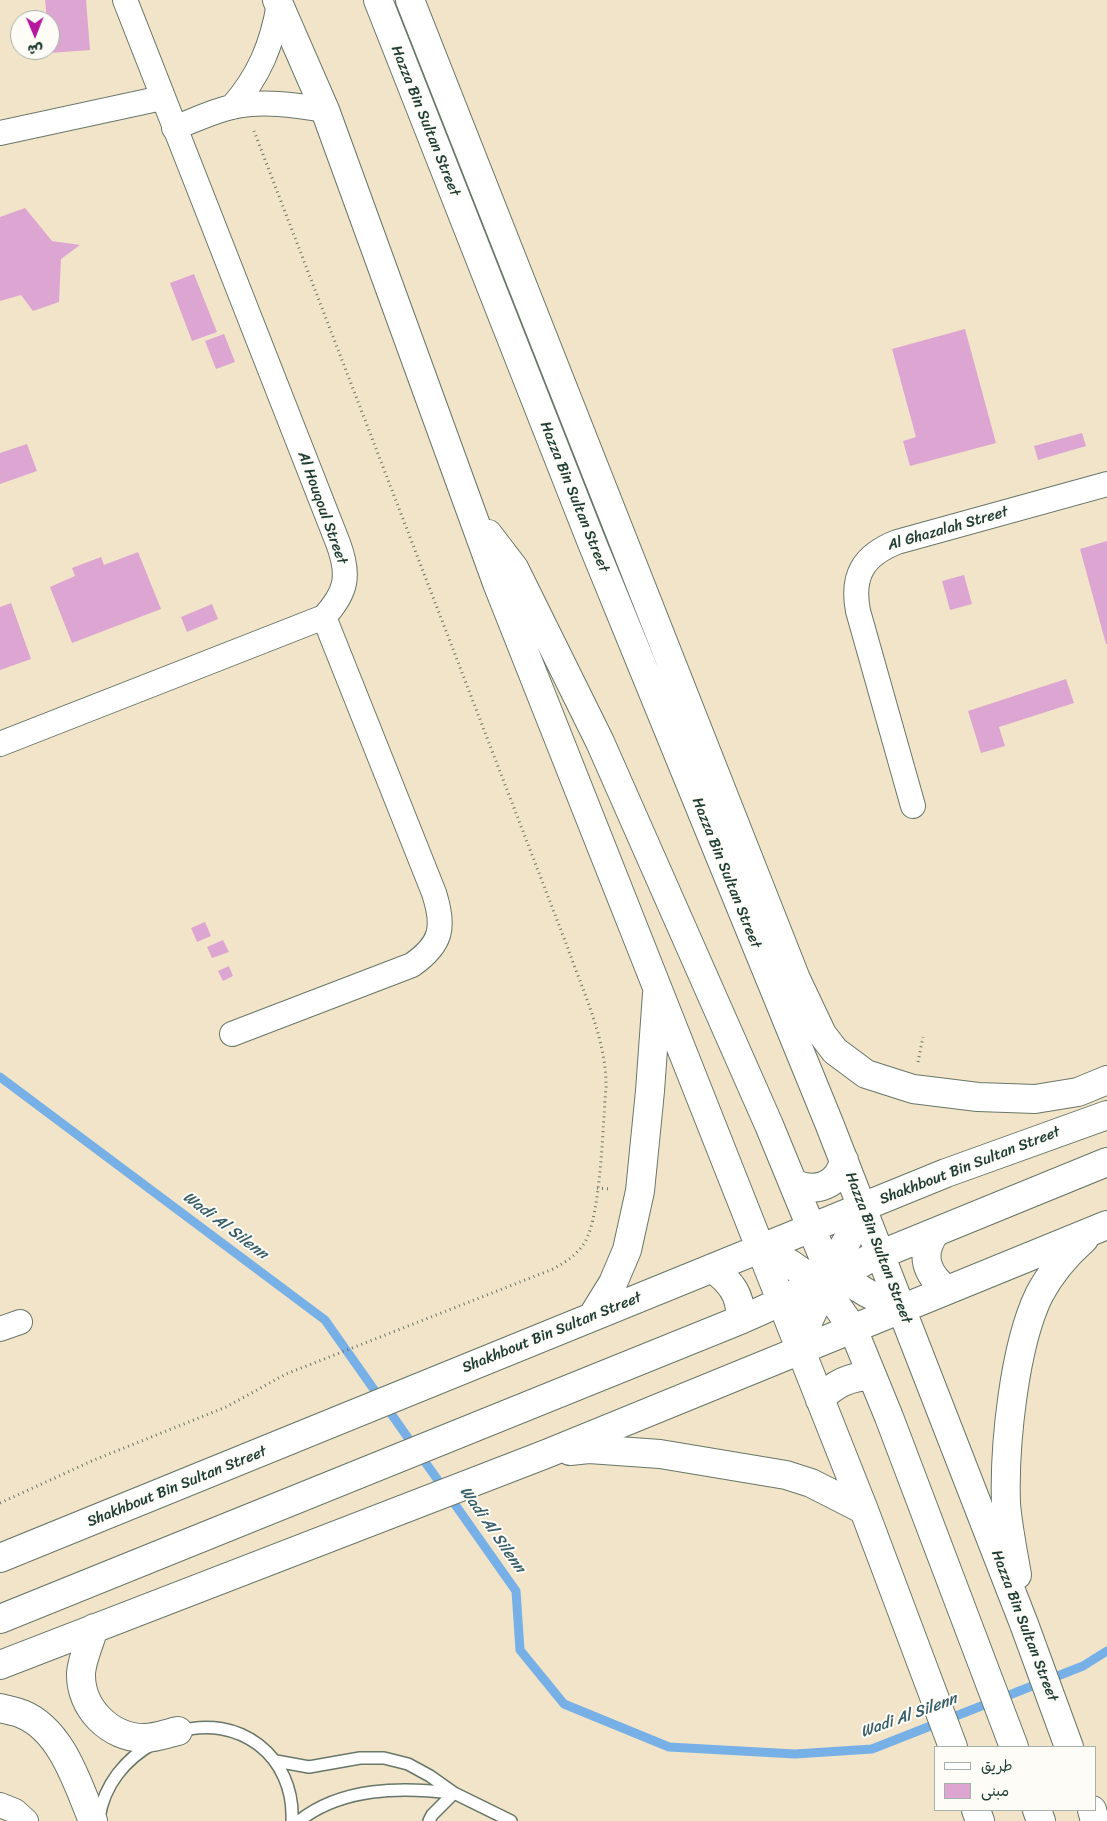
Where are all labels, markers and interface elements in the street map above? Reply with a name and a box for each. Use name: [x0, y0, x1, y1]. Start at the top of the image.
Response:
north arrow: [10, 10, 60, 60]
text: ش: [27, 37, 43, 62]
street label: Hazza Bin Sultan Street: [387, 43, 463, 199]
street label: Hazza Bin Sultan Street: [536, 419, 612, 575]
street label: Al Houqoul Street: [293, 449, 351, 567]
street label: Al Ghazalah Street: [886, 503, 1010, 555]
street label: Hazza Bin Sultan Street: [688, 795, 764, 951]
street label: Shakhbout Bin Sultan Street: [877, 1123, 1063, 1209]
street label: Hazza Bin Sultan Street: [841, 1170, 915, 1326]
water label: Wadi Al Silenn: [179, 1188, 271, 1264]
street label: Shakhbout Bin Sultan Street: [460, 1289, 644, 1377]
street label: Shakhbout Bin Sultan Street: [85, 1443, 269, 1531]
water label: Wadi Al Silenn: [455, 1483, 529, 1577]
street label: Hazza Bin Sultan Street: [987, 1548, 1061, 1704]
water label: Wadi Al Silenn: [858, 1690, 960, 1742]
legend: [934, 1746, 1097, 1811]
text: طريق: [981, 1753, 1013, 1779]
text: مبنى: [981, 1778, 1009, 1804]

